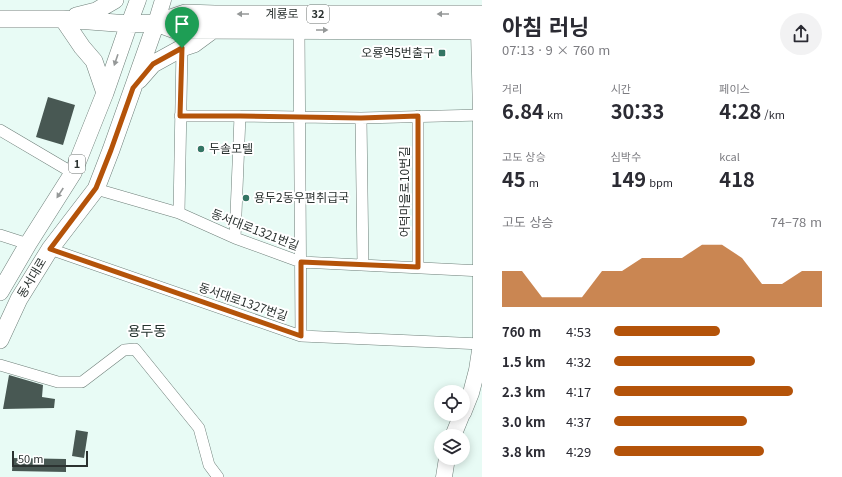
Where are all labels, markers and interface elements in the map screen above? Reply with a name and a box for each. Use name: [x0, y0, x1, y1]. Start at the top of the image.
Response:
street label: 계룡로: [265, 4, 299, 21]
road number: 32: [307, 5, 329, 23]
pin: [165, 7.0, 199, 48]
text: 아침 러닝: [502, 9, 589, 41]
one-way arrow: [236, 11, 249, 17]
one-way arrow: [436, 11, 449, 17]
icon: arrive: [171, 13, 193, 35]
button: share: [780, 13, 822, 55]
one-way arrow: [316, 27, 329, 33]
text: 07:13 · 9 × 760 m: [502, 40, 610, 59]
place label: 오룡역5번출구: [361, 43, 434, 60]
marker: 오룡역5번출구: [437, 48, 447, 58]
one-way arrow: [113, 55, 119, 67]
text: 거리: [502, 80, 522, 96]
text: 시간: [611, 80, 631, 96]
text: 페이스: [719, 80, 750, 96]
text: 6.84: [502, 96, 544, 125]
text: 30:33: [611, 96, 664, 125]
text: 4:28: [719, 96, 761, 125]
text: km: [544, 106, 563, 122]
text: /km: [761, 106, 785, 122]
place label: 두솔모텔: [209, 139, 253, 156]
marker: 두솔모텔: [196, 144, 206, 154]
street label: 어덕마을로10번길: [395, 147, 412, 237]
text: 고도 상승: [502, 148, 546, 164]
text: 심박수: [611, 148, 641, 164]
text: kcal: [719, 148, 740, 164]
road number: 1: [69, 155, 85, 173]
text: 45: [502, 164, 526, 193]
text: 149: [611, 164, 646, 193]
text: 418: [719, 164, 755, 193]
text: m: [526, 174, 539, 190]
text: bpm: [646, 174, 673, 190]
one-way arrow: [57, 187, 64, 199]
place label: 용두2동우편취급국: [254, 188, 349, 205]
marker: 용두2동우편취급국: [241, 193, 251, 203]
street label: 동서대로1321번길: [209, 204, 302, 253]
text: 고도 상승: [502, 212, 553, 231]
text: 74–78 m: [770, 212, 822, 231]
street label: 동서대로: [12, 254, 49, 301]
street label: 동서대로1327번길: [197, 277, 290, 324]
district label: 용두동: [128, 320, 166, 340]
text: 760 m: [502, 322, 541, 341]
text: 4:53: [566, 322, 591, 341]
text: 1.5 km: [502, 352, 546, 371]
text: 4:32: [566, 352, 591, 371]
text: 2.3 km: [502, 382, 546, 401]
text: 4:17: [566, 382, 591, 401]
map controls: [434, 385, 470, 465]
button: locate: [434, 385, 470, 421]
text: 3.0 km: [502, 412, 546, 431]
text: 4:37: [566, 412, 591, 431]
button: layers: [434, 429, 470, 465]
text: 3.8 km: [502, 442, 546, 461]
text: 4:29: [566, 442, 591, 461]
scale bar: [12, 449, 88, 468]
text: 50 m: [18, 450, 43, 466]

